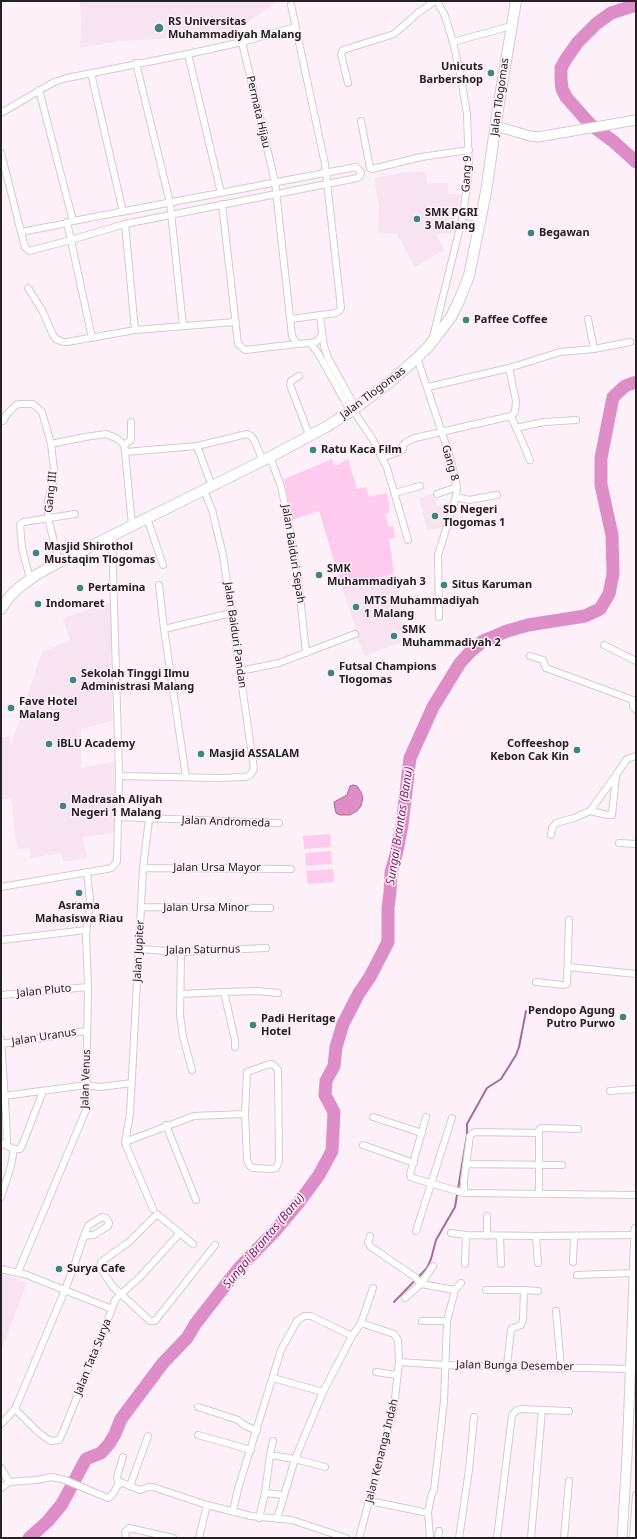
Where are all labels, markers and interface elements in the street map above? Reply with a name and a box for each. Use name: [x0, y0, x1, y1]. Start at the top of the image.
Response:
place label: RS Universitas Muhammadiyah Malang: [168, 15, 301, 41]
marker: RS Universitas Muhammadiyah Malang: [153, 22, 165, 34]
street label: Jalan Tlogomas: [488, 57, 512, 137]
place label: Unicuts Barbershop: [419, 60, 483, 86]
marker: Unicuts Barbershop: [486, 68, 496, 78]
street label: Permata Hijau: [243, 75, 273, 149]
street label: Gang 9: [459, 155, 475, 193]
place label: SMK PGRI 3 Malang: [425, 206, 478, 232]
marker: SMK PGRI 3 Malang: [412, 214, 422, 224]
place label: Begawan: [539, 226, 590, 240]
marker: Begawan: [526, 228, 536, 238]
place label: Paffee Coffee: [474, 313, 547, 327]
marker: Paffee Coffee: [461, 315, 471, 325]
street label: Jalan Tlogomas: [338, 364, 408, 422]
place label: Ratu Kaca Film: [321, 443, 402, 457]
street label: Gang 8: [439, 443, 461, 483]
marker: Ratu Kaca Film: [308, 445, 318, 455]
street label: Gang III: [42, 471, 60, 513]
place label: SD Negeri Tlogomas 1: [443, 503, 505, 529]
street label: Jalan Baiduri Sepah: [279, 504, 307, 604]
marker: SD Negeri Tlogomas 1: [430, 511, 440, 521]
place label: Masjid Shirothol Mustaqim Tlogomas: [44, 540, 155, 566]
marker: Masjid Shirothol Mustaqim Tlogomas: [31, 548, 41, 558]
place label: SMK Muhammadiyah 3: [327, 562, 426, 588]
marker: SMK Muhammadiyah 3: [314, 570, 324, 580]
place label: Situs Karuman: [452, 578, 532, 592]
marker: Situs Karuman: [439, 580, 449, 590]
place label: Pertamina: [88, 581, 145, 595]
street label: Jalan Baiduri Pandan: [221, 581, 249, 689]
marker: Pertamina: [75, 583, 85, 593]
place label: MTS Muhammadiyah 1 Malang: [364, 594, 479, 620]
place label: Indomaret: [46, 597, 105, 611]
marker: Indomaret: [33, 599, 43, 609]
marker: MTS Muhammadiyah 1 Malang: [351, 602, 361, 612]
place label: SMK Muhammadiyah 2: [402, 623, 501, 649]
marker: SMK Muhammadiyah 2: [389, 631, 399, 641]
place label: Futsal Champions Tlogomas: [339, 660, 437, 686]
place label: Sekolah Tinggi Ilmu Administrasi Malang: [81, 667, 194, 693]
marker: Futsal Champions Tlogomas: [326, 668, 336, 678]
marker: Sekolah Tinggi Ilmu Administrasi Malang: [68, 675, 78, 685]
place label: Fave Hotel Malang: [19, 695, 77, 721]
marker: Fave Hotel Malang: [6, 703, 16, 713]
place label: iBLU Academy: [57, 737, 135, 751]
place label: Coffeeshop Kebon Cak Kin: [490, 737, 569, 763]
marker: iBLU Academy: [44, 739, 54, 749]
marker: Coffeeshop Kebon Cak Kin: [572, 745, 582, 755]
place label: Masjid ASSALAM: [209, 747, 299, 761]
marker: Masjid ASSALAM: [196, 749, 206, 759]
water label: Sungai Brantas (Banu): [384, 766, 416, 886]
place label: Madrasah Aliyah Negeri 1 Malang: [71, 793, 163, 819]
marker: Madrasah Aliyah Negeri 1 Malang: [58, 801, 68, 811]
street label: Jalan Andromeda: [181, 814, 271, 830]
street label: Jalan Ursa Mayor: [173, 861, 261, 875]
marker: Asrama Mahasiswa Riau: [74, 888, 84, 898]
place label: Asrama Mahasiswa Riau: [35, 899, 123, 925]
street label: Jalan Ursa Minor: [163, 901, 249, 915]
street label: Jalan Jupiter: [131, 920, 147, 982]
street label: Jalan Saturnus: [166, 943, 240, 957]
street label: Jalan Pluto: [16, 982, 72, 1000]
place label: Pendopo Agung Putro Purwo: [528, 1004, 615, 1030]
place label: Padi Heritage Hotel: [261, 1012, 336, 1038]
marker: Pendopo Agung Putro Purwo: [618, 1012, 628, 1022]
marker: Padi Heritage Hotel: [248, 1020, 258, 1030]
street label: Jalan Uranus: [11, 1025, 77, 1049]
street label: Jalan Venus: [78, 1049, 94, 1109]
water label: Sungai Brantas (Banu): [220, 1191, 308, 1291]
place label: Surya Cafe: [67, 1262, 125, 1276]
marker: Surya Cafe: [54, 1264, 64, 1274]
street label: Jalan Tata Surya: [72, 1317, 114, 1397]
street label: Jalan Bunga Desember: [456, 1358, 574, 1374]
street label: Jalan Kenanga Indah: [363, 1398, 401, 1504]

